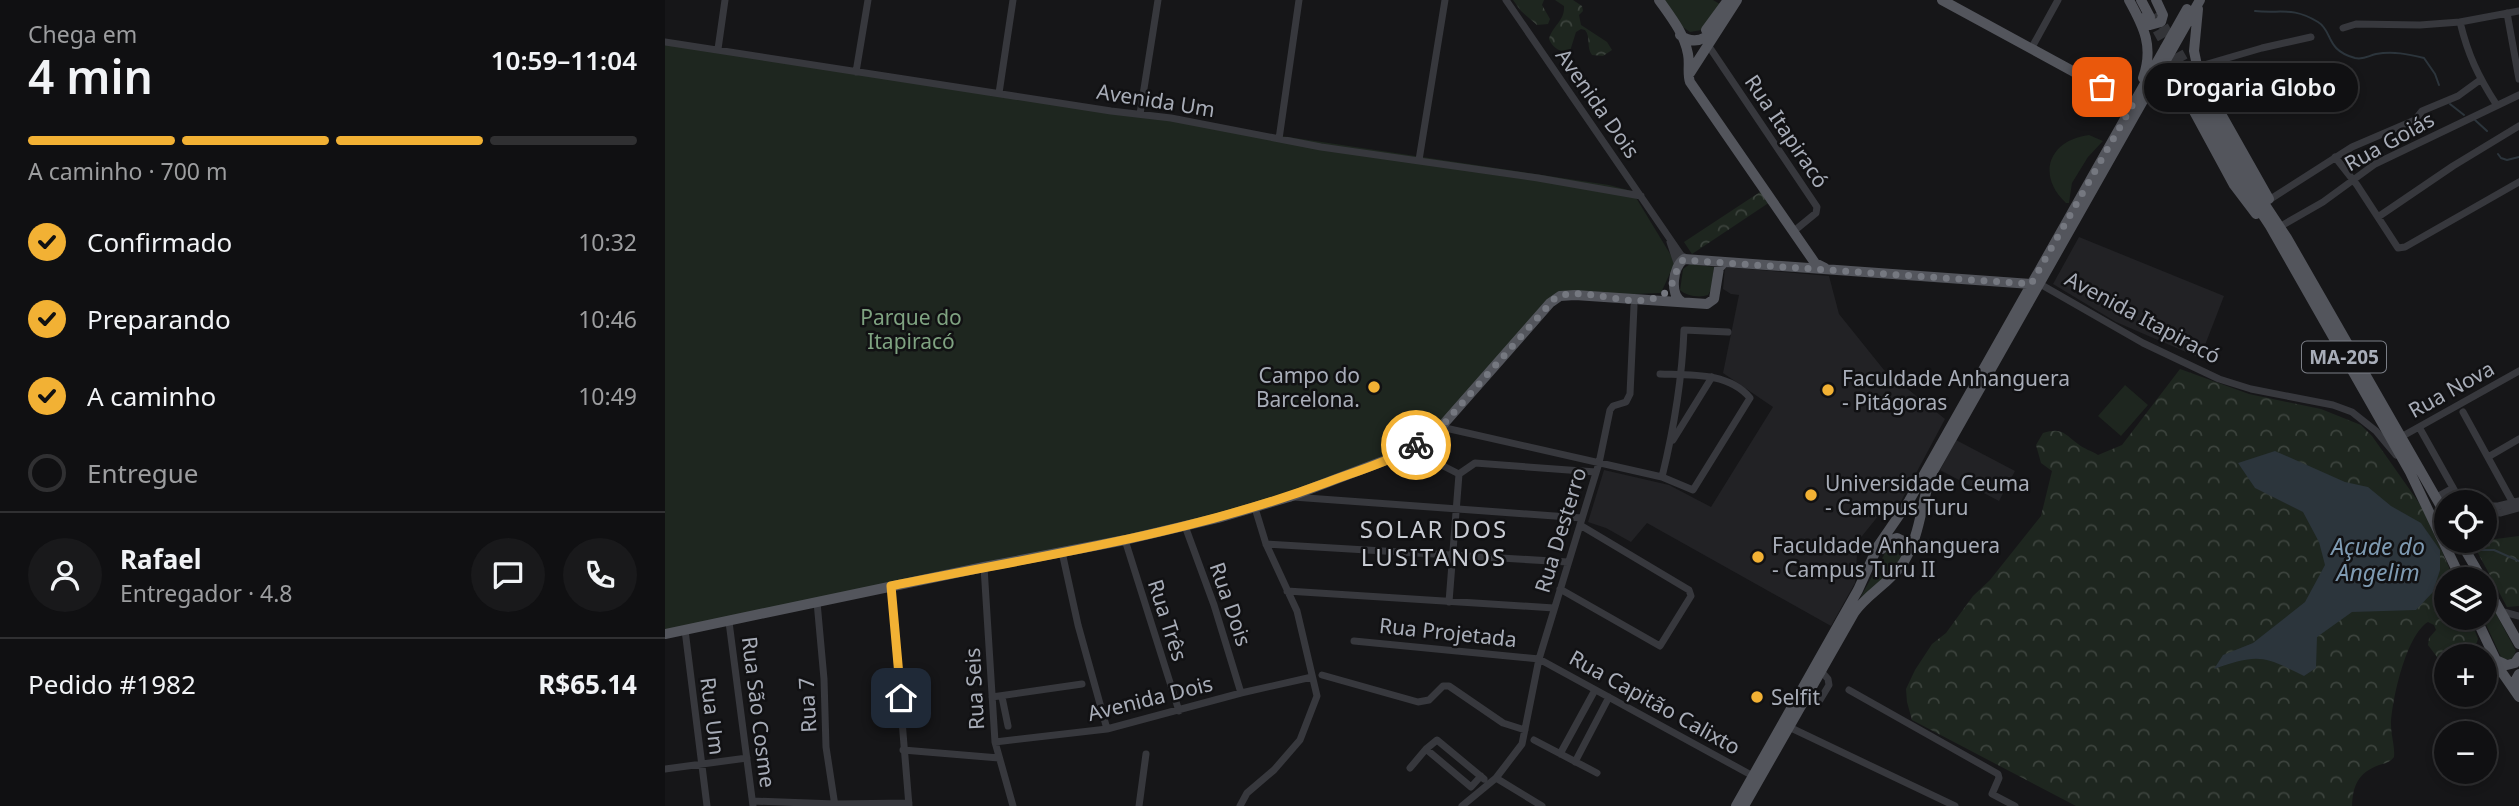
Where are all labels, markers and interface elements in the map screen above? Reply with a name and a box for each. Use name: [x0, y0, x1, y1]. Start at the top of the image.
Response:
text: Chega em: [28, 18, 137, 50]
text: 10:59–11:04: [491, 42, 637, 78]
street label: Avenida Dois: [1550, 43, 1646, 163]
text: 4 min: [28, 45, 153, 107]
pin: [2072, 57, 2132, 117]
callout: Drogaria Globo: [2144, 62, 2357, 112]
icon: bag: [2083, 68, 2121, 106]
street label: Rua Itapiracó: [1739, 69, 1835, 193]
text: Drogaria Globo: [2166, 71, 2336, 103]
street label: Avenida Um: [1095, 77, 1217, 123]
street label: Rua Goiás: [2339, 105, 2439, 177]
text: A caminho · 700 m: [28, 155, 227, 187]
icon: check: [28, 223, 66, 261]
text: Confirmado: [87, 224, 232, 260]
text: 10:32: [578, 226, 637, 258]
street label: Avenida Itapiracó: [2060, 264, 2226, 370]
icon: check: [28, 300, 66, 338]
text: Preparando: [87, 301, 231, 337]
text: 10:46: [578, 303, 637, 335]
park label: Parque do Itapiracó: [860, 303, 962, 355]
road number: MA-205: [2302, 342, 2386, 372]
street label: Rua Nova: [2403, 354, 2499, 424]
place label: Campo do Barcelona.: [1256, 361, 1360, 413]
place label: Faculdade Anhanguera - Pitágoras: [1842, 364, 2070, 416]
icon: check: [28, 377, 66, 415]
text: A caminho: [87, 378, 216, 414]
marker: Campo do Barcelona.: [1366, 379, 1382, 395]
text: 10:49: [578, 380, 637, 412]
marker: Faculdade Anhanguera - Pitágoras: [1820, 382, 1836, 398]
courier: [1381, 410, 1451, 480]
icon: bike: [1397, 426, 1435, 464]
text: Entregue: [87, 455, 199, 491]
street label: Rua Desterro: [1528, 464, 1592, 596]
place label: Universidade Ceuma - Campus Turu: [1825, 469, 2030, 521]
marker: Universidade Ceuma - Campus Turu: [1803, 487, 1819, 503]
map controls: [2434, 490, 2497, 784]
button: locate: [2434, 490, 2497, 553]
district label: SOLAR DOS LUSITANOS: [1360, 512, 1508, 573]
water label: Açude do Angelim: [2329, 530, 2425, 588]
place label: Faculdade Anhanguera - Campus Turu II: [1772, 531, 2000, 583]
button: person: [28, 538, 102, 612]
button: chat: [471, 538, 545, 612]
button: phone: [563, 538, 637, 612]
text: Rafael: [120, 541, 202, 577]
marker: Faculdade Anhanguera - Campus Turu II: [1750, 549, 1766, 565]
street label: Rua Dois: [1204, 558, 1258, 650]
button: layers: [2434, 567, 2497, 630]
street label: Rua Três: [1142, 576, 1194, 664]
text: Entregador · 4.8: [120, 577, 293, 609]
street label: Rua Projetada: [1378, 611, 1518, 653]
street label: Rua São Cosme: [736, 635, 782, 789]
street label: Rua Capitão Calixto: [1564, 643, 1746, 761]
button: +: [2434, 644, 2497, 707]
street label: Rua Seis: [958, 647, 990, 731]
text: Pedido #1982: [28, 666, 196, 702]
text: R$65.14: [538, 666, 637, 702]
pin: [871, 668, 931, 728]
street label: Avenida Dois: [1085, 669, 1215, 727]
street label: Rua Um: [694, 675, 732, 757]
street label: Rua 7: [792, 677, 822, 733]
icon: home: [882, 679, 920, 717]
place label: Selfit: [1771, 683, 1820, 711]
marker: Selfit: [1749, 689, 1765, 705]
button: −: [2434, 721, 2497, 784]

